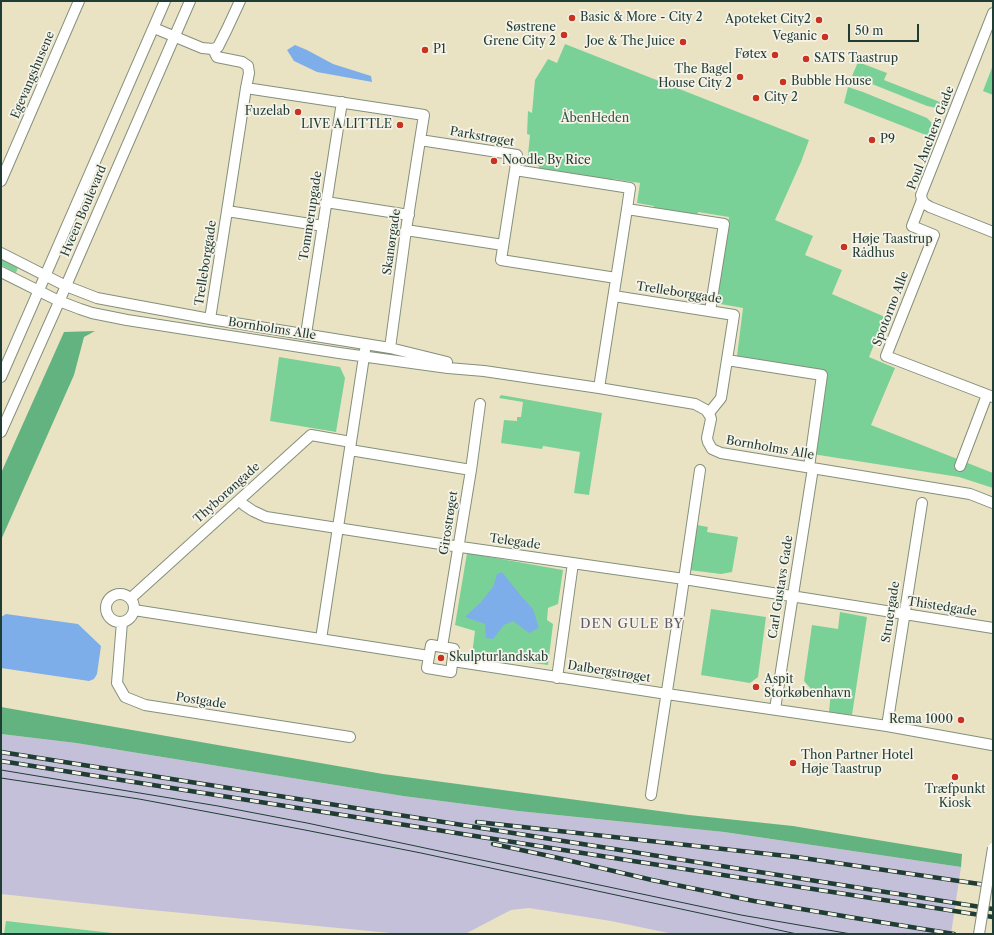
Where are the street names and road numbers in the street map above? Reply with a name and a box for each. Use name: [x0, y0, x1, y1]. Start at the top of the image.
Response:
street label: Egevangshusene: [8, 29, 58, 121]
street label: Poul Anchers Gade: [905, 84, 957, 192]
street label: Parkstrøget: [449, 124, 515, 150]
street label: Hveen Boulevard: [58, 163, 110, 259]
street label: Tommerupgade: [297, 170, 325, 262]
street label: Skanørgade: [380, 208, 404, 276]
street label: Trelleborggade: [192, 219, 220, 307]
street label: Spotorno Alle: [870, 269, 912, 349]
street label: Trelleborggade: [635, 279, 723, 307]
street label: Bornholms Alle: [227, 315, 317, 343]
street label: Bornholms Alle: [725, 433, 815, 463]
street label: Thyborøngade: [191, 460, 263, 526]
street label: Girostrøget: [437, 490, 461, 556]
street label: Telegade: [489, 531, 541, 553]
street label: Carl Gustavs Gade: [766, 534, 796, 640]
street label: Struergade: [879, 580, 903, 644]
street label: Thistedgade: [906, 594, 978, 620]
street label: Dalbergstrøget: [566, 658, 652, 686]
street label: Postgade: [175, 690, 227, 712]

